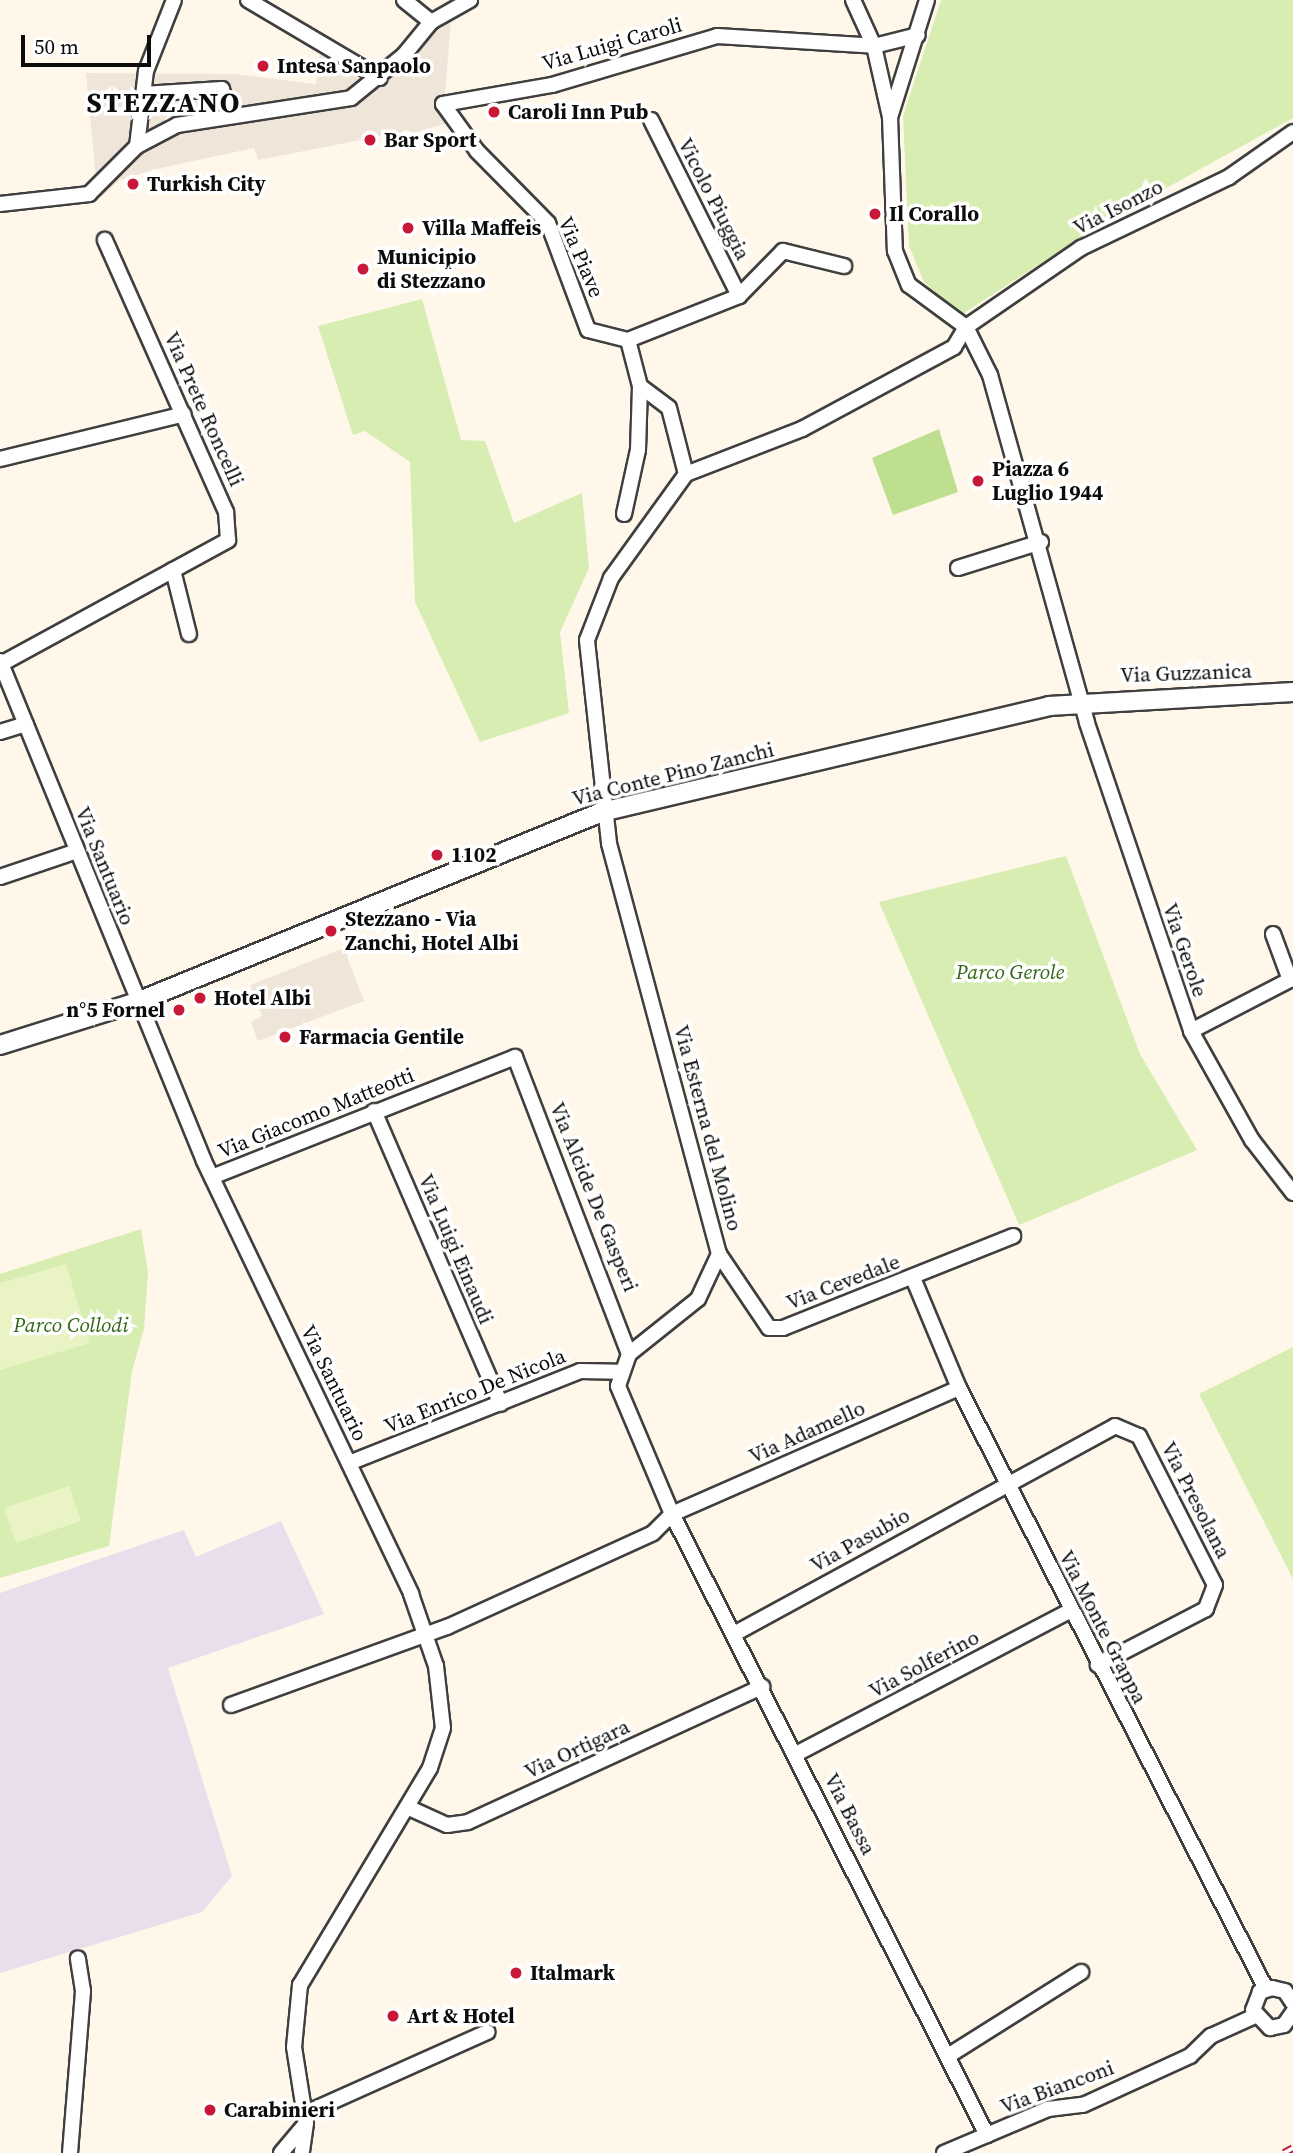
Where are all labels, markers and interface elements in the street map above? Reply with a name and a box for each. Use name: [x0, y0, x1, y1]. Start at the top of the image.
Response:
street label: Via Luigi Caroli: [539, 12, 685, 76]
scale bar: [24, 21, 154, 65]
text: 50 m: [34, 32, 79, 61]
place label: Intesa Sanpaolo: [277, 53, 431, 79]
marker: Intesa Sanpaolo: [255, 58, 271, 74]
district label: STEZZANO: [88, 85, 240, 119]
place label: Caroli Inn Pub: [508, 99, 648, 125]
marker: Caroli Inn Pub: [486, 104, 502, 120]
place label: Bar Sport: [384, 127, 476, 153]
marker: Bar Sport: [362, 132, 378, 148]
street label: Vicolo Piuggia: [672, 134, 756, 264]
place label: Turkish City: [147, 171, 266, 197]
street label: Via Isonzo: [1069, 174, 1167, 240]
marker: Turkish City: [125, 176, 141, 192]
place label: Il Corallo: [889, 201, 979, 227]
marker: Il Corallo: [867, 206, 883, 222]
street label: Via Piave: [553, 213, 609, 301]
place label: Villa Maffeis: [422, 215, 541, 241]
marker: Villa Maffeis: [400, 220, 416, 236]
place label: Municipio di Stezzano: [377, 244, 486, 294]
marker: Municipio di Stezzano: [355, 261, 371, 277]
street label: Via Prete Roncelli: [159, 328, 249, 490]
place label: Piazza 6 Luglio 1944: [992, 456, 1103, 506]
marker: Piazza 6 Luglio 1944: [970, 473, 986, 489]
street label: Via Guzzanica: [1120, 658, 1252, 688]
street label: Via Conte Pino Zanchi: [570, 737, 776, 811]
street label: Via Santuario: [70, 803, 140, 929]
place label: 1102: [451, 842, 497, 868]
marker: 1102: [429, 847, 445, 863]
street label: Via Gerole: [1157, 900, 1213, 1000]
place label: Stezzano - Via Zanchi, Hotel Albi: [345, 906, 519, 956]
marker: Stezzano - Via Zanchi, Hotel Albi: [323, 923, 339, 939]
park label: Parco Gerole: [956, 959, 1064, 985]
place label: Hotel Albi: [214, 985, 311, 1011]
marker: Hotel Albi: [192, 990, 208, 1006]
place label: n°5 Fornel: [66, 997, 165, 1023]
marker: n°5 Fornel: [171, 1002, 187, 1018]
street label: Via Esterna del Molino: [668, 1022, 748, 1234]
place label: Farmacia Gentile: [299, 1024, 464, 1050]
marker: Farmacia Gentile: [277, 1029, 293, 1045]
street label: Via Giacomo Matteotti: [214, 1062, 418, 1164]
street label: Via Alcide De Gasperi: [544, 1099, 644, 1295]
street label: Via Luigi Einaudi: [413, 1170, 499, 1328]
street label: Via Cevedale: [783, 1249, 903, 1315]
park label: Parco Collodi: [13, 1312, 129, 1338]
street label: Via Santuario: [295, 1321, 373, 1445]
street label: Via Enrico De Nicola: [381, 1343, 569, 1439]
street label: Via Adamello: [745, 1395, 869, 1469]
street label: Via Presolana: [1156, 1438, 1236, 1562]
street label: Via Pasubio: [806, 1502, 914, 1578]
street label: Via Monte Grappa: [1053, 1546, 1153, 1708]
street label: Via Solferino: [865, 1624, 983, 1704]
street label: Via Ortigara: [520, 1714, 634, 1784]
street label: Via Bassa: [819, 1769, 881, 1859]
place label: Italmark: [530, 1960, 615, 1986]
marker: Italmark: [508, 1965, 524, 1981]
place label: Art & Hotel: [407, 2003, 515, 2029]
marker: Art & Hotel: [385, 2008, 401, 2024]
street label: Via Bianconi: [997, 2055, 1117, 2119]
place label: Carabinieri: [224, 2097, 335, 2123]
marker: Carabinieri: [202, 2102, 218, 2118]

